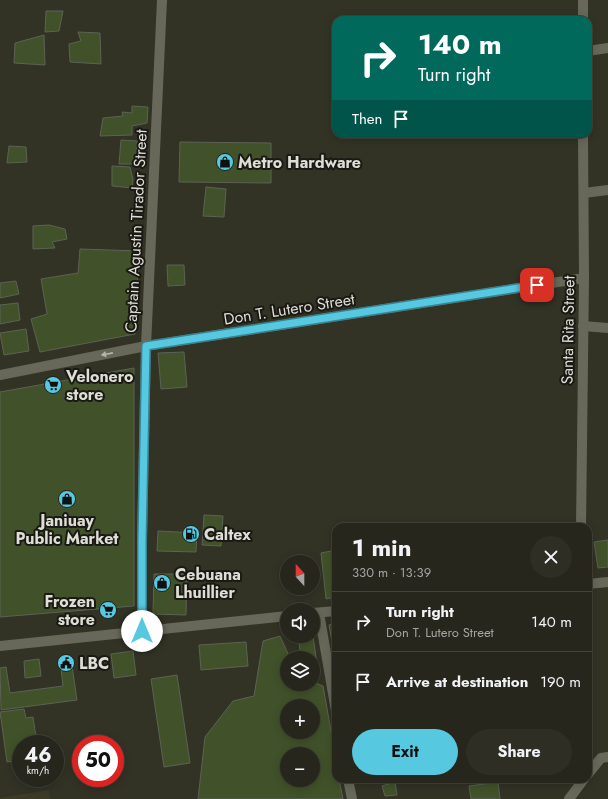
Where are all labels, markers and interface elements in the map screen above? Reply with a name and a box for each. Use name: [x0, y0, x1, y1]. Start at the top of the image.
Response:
text: 140 m: [418, 24, 502, 65]
icon: right: [352, 32, 404, 84]
text: Turn right: [418, 62, 490, 88]
text: Then: [352, 108, 382, 130]
icon: arrive: [390, 108, 412, 130]
street label: Captain Agustin Tirador Street: [119, 129, 153, 333]
place label: Metro Hardware: [238, 151, 361, 174]
shop icon: Metro Hardware: [215, 152, 235, 172]
pin: [520, 268, 554, 302]
icon: arrive: [526, 274, 548, 296]
street label: Santa Rita Street: [556, 275, 580, 385]
street label: Don T. Lutero Street: [222, 287, 356, 331]
one-way arrow: [101, 351, 113, 357]
place label: Velonero store: [65, 365, 134, 406]
supermarket icon: Velonero store: [43, 375, 63, 395]
shop icon: Janiuay Public Market: [57, 489, 77, 509]
place label: Janiuay Public Market: [16, 509, 119, 550]
place label: Caltex: [204, 523, 251, 546]
fuel station icon: Caltex: [181, 524, 201, 544]
text: 1 min: [352, 530, 412, 565]
button: close: [530, 536, 572, 578]
north arrow: [280, 555, 320, 595]
map controls: [280, 555, 320, 787]
place label: Cebuana Lhuillier: [175, 563, 241, 604]
text: 330 m · 13:39: [352, 563, 431, 582]
shop icon: Cebuana Lhuillier: [152, 573, 172, 593]
place label: Frozen store: [44, 590, 95, 631]
supermarket icon: Frozen store: [98, 600, 118, 620]
text: Turn right: [386, 601, 454, 623]
button: sound: [280, 603, 320, 643]
position arrow: [121, 610, 163, 652]
icon: right: [352, 611, 374, 633]
text: 140 m: [531, 611, 572, 633]
text: Don T. Lutero Street: [386, 623, 494, 642]
button: layers: [280, 651, 320, 691]
place label: LBC: [79, 652, 109, 675]
public building icon: LBC: [56, 653, 76, 673]
icon: arrive: [352, 671, 374, 693]
text: Arrive at destination: [386, 671, 528, 693]
text: 190 m: [540, 671, 581, 693]
button: +: [280, 699, 320, 739]
button: Exit: [352, 729, 458, 775]
button: Share: [466, 729, 572, 775]
speed limit sign: 50: [72, 735, 124, 787]
text: 46: [24, 741, 52, 770]
button: −: [280, 747, 320, 787]
text: km/h: [27, 763, 49, 778]

